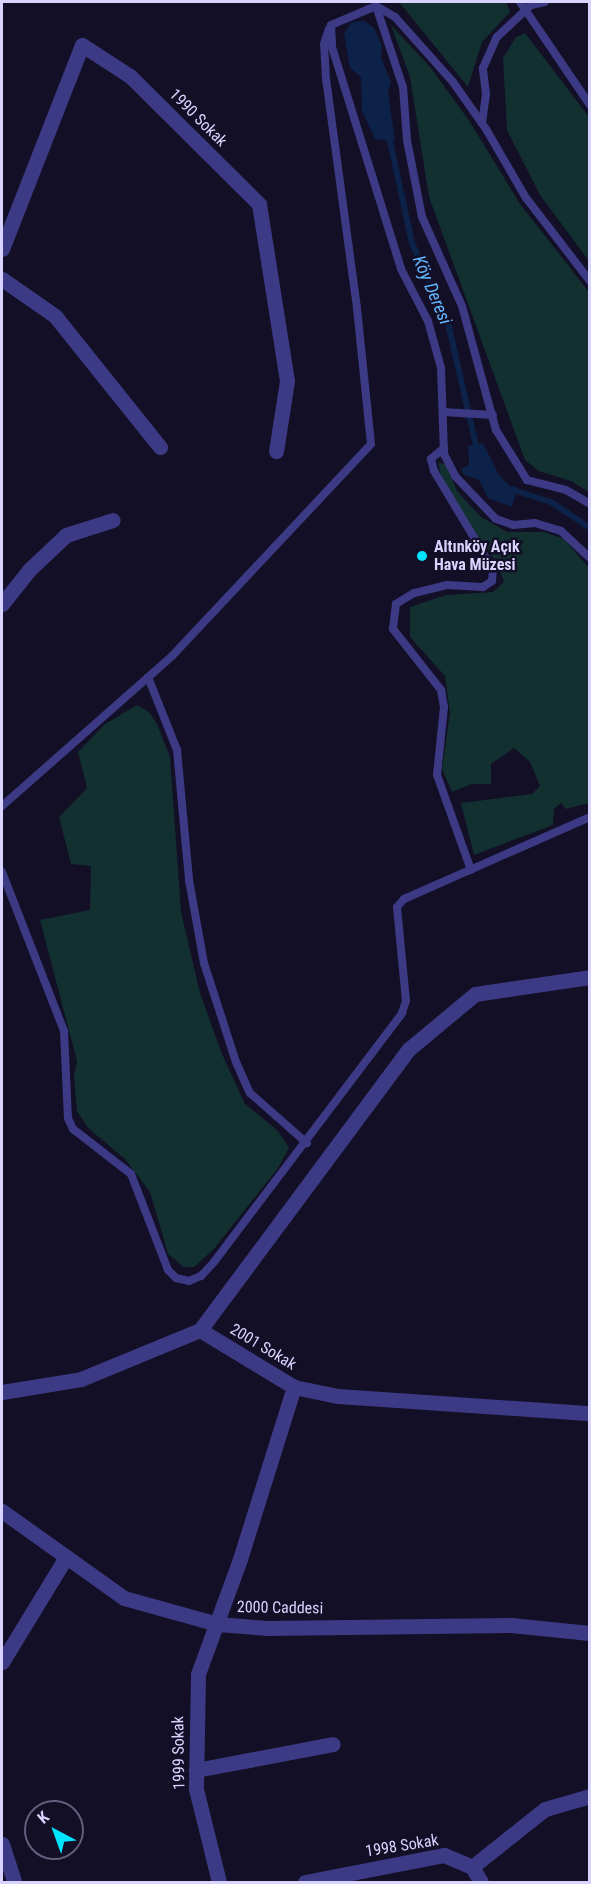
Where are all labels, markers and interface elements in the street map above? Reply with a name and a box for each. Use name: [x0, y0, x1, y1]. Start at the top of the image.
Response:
street label: 1990 Sokak: [165, 85, 231, 151]
water label: Köy Deresi: [408, 252, 456, 328]
place label: Altınköy Açık Hava Müzesi: [434, 537, 520, 575]
marker: Altınköy Açık Hava Müzesi: [415, 549, 429, 563]
street label: 2001 Sokak: [226, 1320, 300, 1374]
street label: 2000 Caddesi: [237, 1598, 323, 1618]
street label: 1999 Sokak: [169, 1716, 189, 1790]
north arrow: [24, 1800, 84, 1860]
text: K: [34, 1807, 53, 1828]
street label: 1998 Sokak: [364, 1831, 440, 1861]

